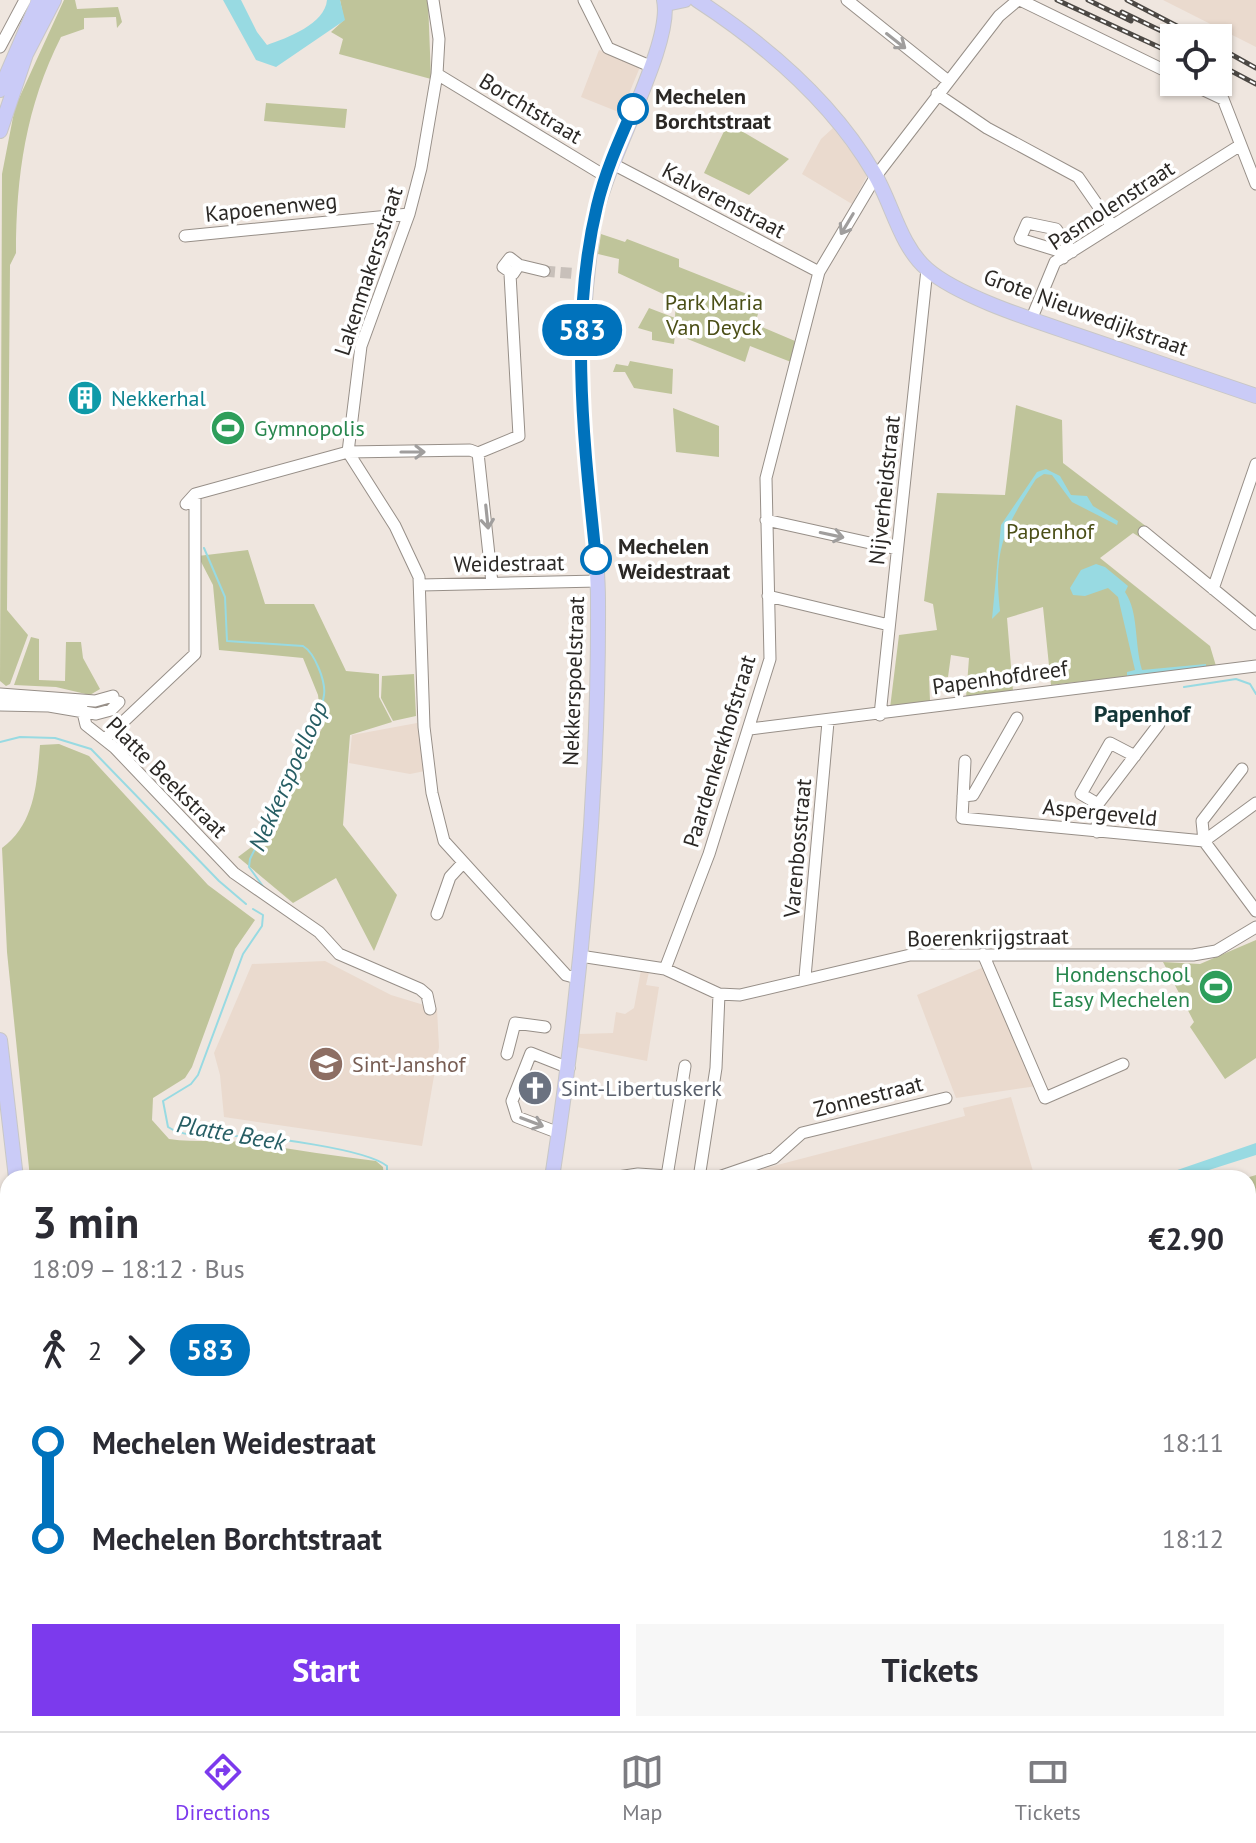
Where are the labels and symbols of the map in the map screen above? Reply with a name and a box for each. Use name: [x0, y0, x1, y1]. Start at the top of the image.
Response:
one-way arrow: [885, 32, 906, 49]
street label: Borchtstraat: [474, 66, 588, 150]
place label: Mechelen Borchtstraat: [655, 82, 771, 135]
marker: Mechelen Borchtstraat: [618, 94, 648, 124]
street label: Pasmolenstraat: [1043, 154, 1180, 256]
street label: Kalverenstraat: [657, 156, 791, 245]
street label: Lakenmakersstraat: [328, 183, 409, 359]
street label: Kapoenenweg: [204, 186, 338, 228]
one-way arrow: [839, 212, 855, 235]
street label: Grote Nieuwedijkstraat: [980, 262, 1193, 362]
park label: Park Maria Van Deyck: [665, 288, 763, 341]
line badge: 583: [536, 304, 628, 356]
building icon: Nekkerhal: [66, 379, 104, 417]
place label: Nekkerhal: [111, 384, 206, 412]
sports icon: Gymnopolis: [209, 409, 247, 447]
street label: Nijverheidstraat: [862, 413, 906, 566]
place label: Gymnopolis: [254, 414, 365, 442]
one-way arrow: [399, 444, 426, 460]
one-way arrow: [480, 504, 495, 530]
park label: Papenhof: [1006, 517, 1095, 545]
one-way arrow: [818, 528, 844, 543]
place label: Mechelen Weidestraat: [618, 532, 730, 585]
marker: Mechelen Weidestraat: [581, 544, 611, 574]
street label: Weidestraat: [453, 548, 565, 578]
street label: Nekkerspoelstraat: [556, 595, 590, 766]
street label: Paardenkerkhofstraat: [676, 651, 762, 850]
street label: Papenhofdreef: [930, 653, 1071, 700]
water label: Nekkerspoelloop: [241, 696, 335, 856]
district label: Papenhof: [1094, 698, 1192, 729]
street label: Platte Beekstraat: [100, 710, 234, 844]
street label: Varenbosstraat: [777, 777, 817, 920]
street label: Aspergeveld: [1041, 792, 1159, 832]
street label: Boerenkrijgstraat: [907, 922, 1070, 952]
place label: Hondenschool Easy Mechelen: [1052, 960, 1191, 1013]
sports icon: Hondenschool Easy Mechelen: [1197, 968, 1235, 1006]
school or university icon: Sint-Janshof: [307, 1045, 345, 1083]
place label: Sint-Janshof: [352, 1050, 466, 1078]
church icon: Sint-Libertuskerk: [516, 1069, 554, 1107]
street label: Zonnestraat: [811, 1069, 926, 1123]
place label: Sint-Libertuskerk: [561, 1074, 722, 1102]
water label: Platte Beek: [174, 1108, 289, 1158]
one-way arrow: [519, 1116, 544, 1131]

